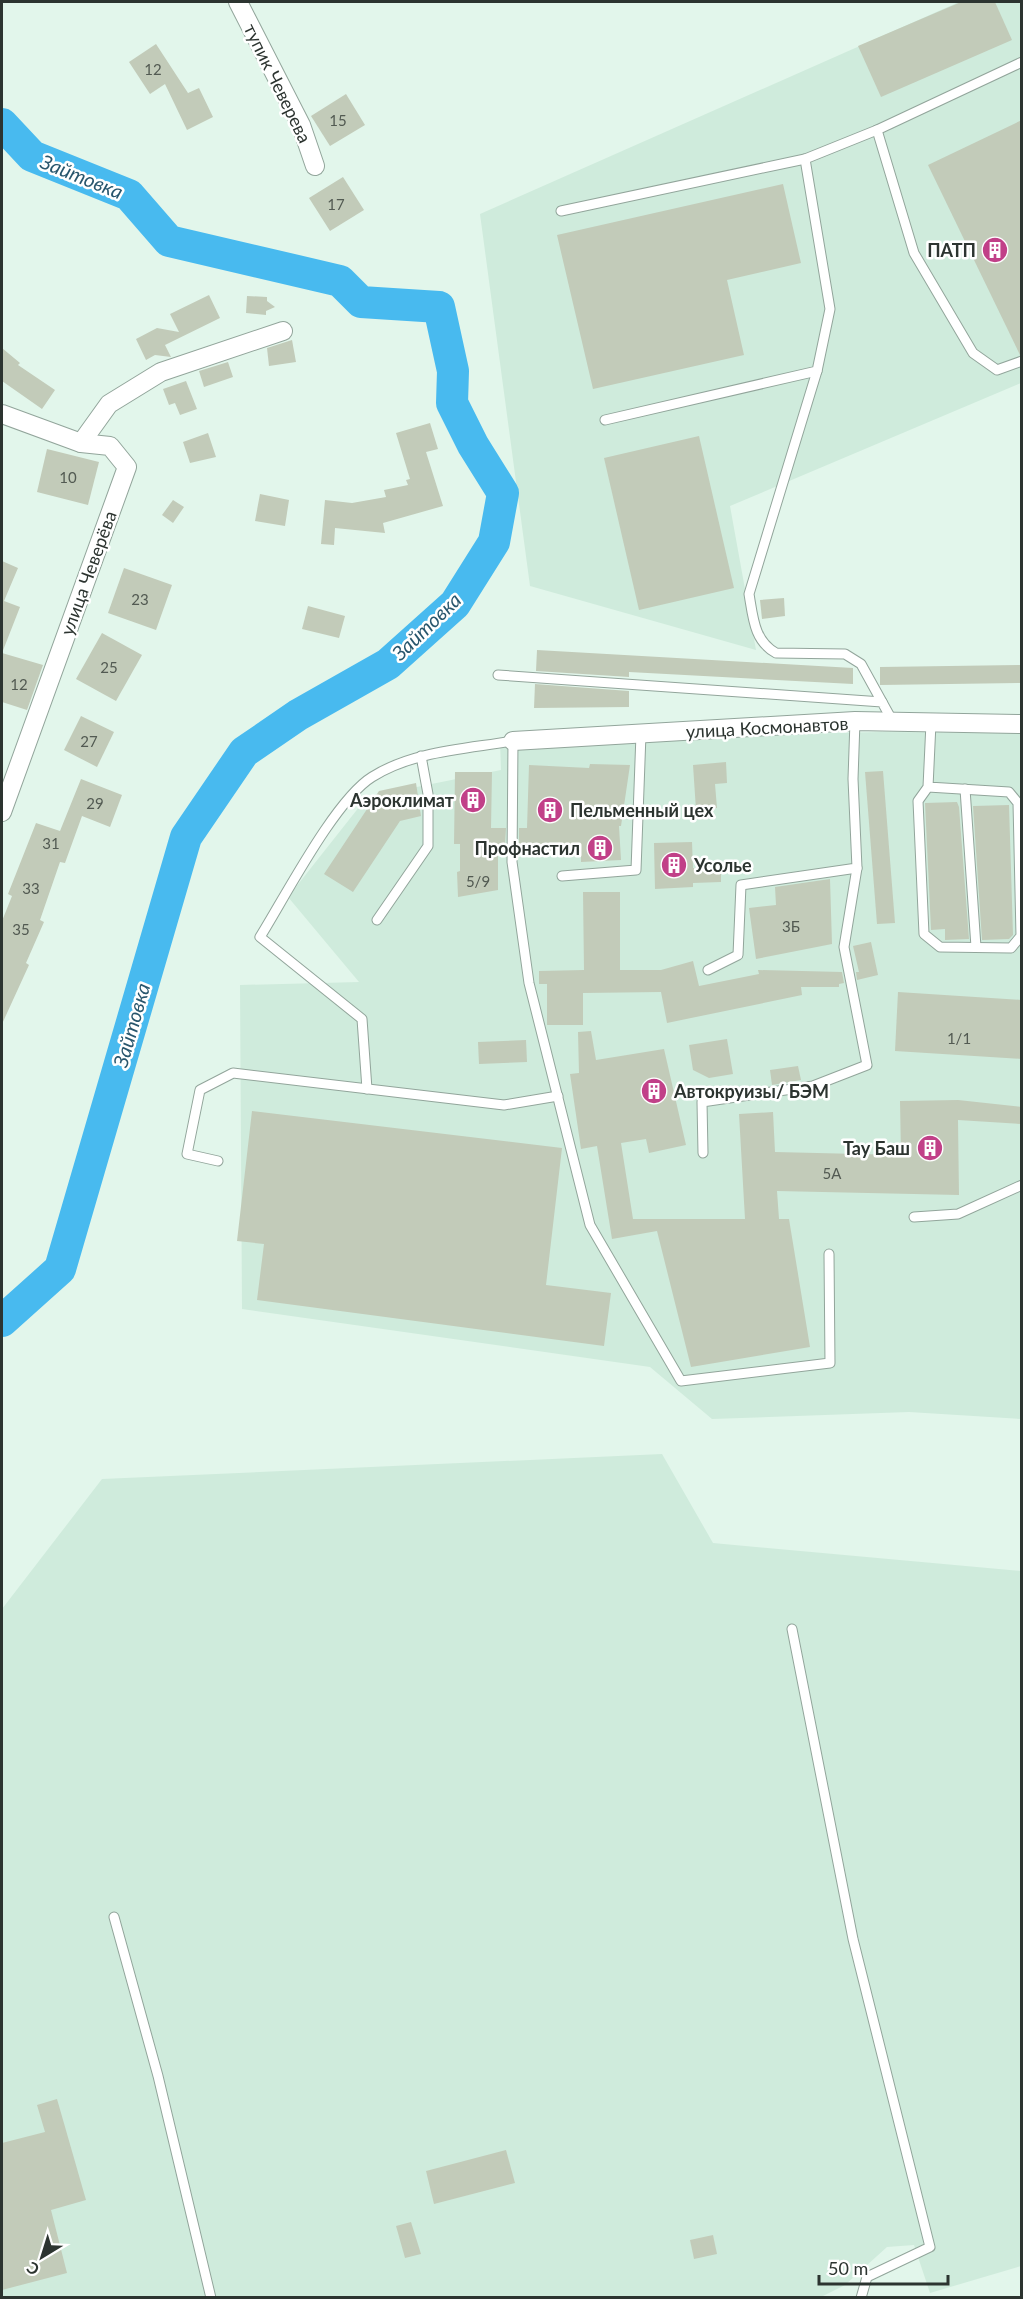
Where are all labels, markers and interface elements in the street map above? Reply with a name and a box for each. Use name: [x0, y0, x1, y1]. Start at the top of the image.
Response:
street label: тупик Чеверева: [240, 20, 316, 146]
house number: 12: [144, 60, 162, 78]
house number: 15: [329, 111, 347, 129]
water label: Зайтовка: [36, 148, 127, 203]
house number: 17: [327, 195, 345, 213]
building icon: ПАТП: [980, 235, 1010, 265]
place label: ПАТП: [927, 239, 976, 261]
house number: 10: [59, 468, 77, 486]
street label: улица Чеверёва: [55, 508, 121, 638]
water label: Зайтовка: [386, 587, 465, 665]
house number: 23: [131, 590, 149, 608]
house number: 25: [100, 658, 118, 676]
house number: 12: [10, 675, 28, 693]
street label: улица Космонавтов: [685, 712, 849, 742]
house number: 27: [80, 732, 98, 750]
building icon: Аэроклимат: [458, 785, 488, 815]
place label: Аэроклимат: [349, 789, 455, 811]
house number: 29: [86, 794, 104, 812]
building icon: Пельменный цех: [535, 795, 565, 825]
place label: Пельменный цех: [570, 799, 714, 821]
building icon: Профнастил: [585, 833, 615, 863]
house number: 31: [42, 834, 60, 852]
place label: Профнастил: [474, 837, 580, 859]
building icon: Усолье: [659, 850, 689, 880]
place label: Усолье: [693, 854, 752, 876]
house number: 5/9: [466, 872, 490, 890]
house number: 33: [22, 879, 40, 897]
house number: 3Б: [782, 917, 800, 935]
house number: 35: [12, 920, 30, 938]
water label: Зайтовка: [107, 980, 154, 1071]
house number: 1/1: [947, 1029, 971, 1047]
building icon: Автокруизы/ БЭМ: [639, 1076, 669, 1106]
place label: Автокруизы/ БЭМ: [673, 1080, 829, 1102]
building icon: Тау Баш: [915, 1133, 945, 1163]
place label: Тау Баш: [843, 1137, 910, 1159]
house number: 5А: [823, 1164, 842, 1182]
north arrow: [12, 2227, 72, 2287]
scale bar: [819, 2248, 948, 2286]
text: 50 m: [828, 2257, 868, 2279]
text: С: [22, 2258, 42, 2280]

